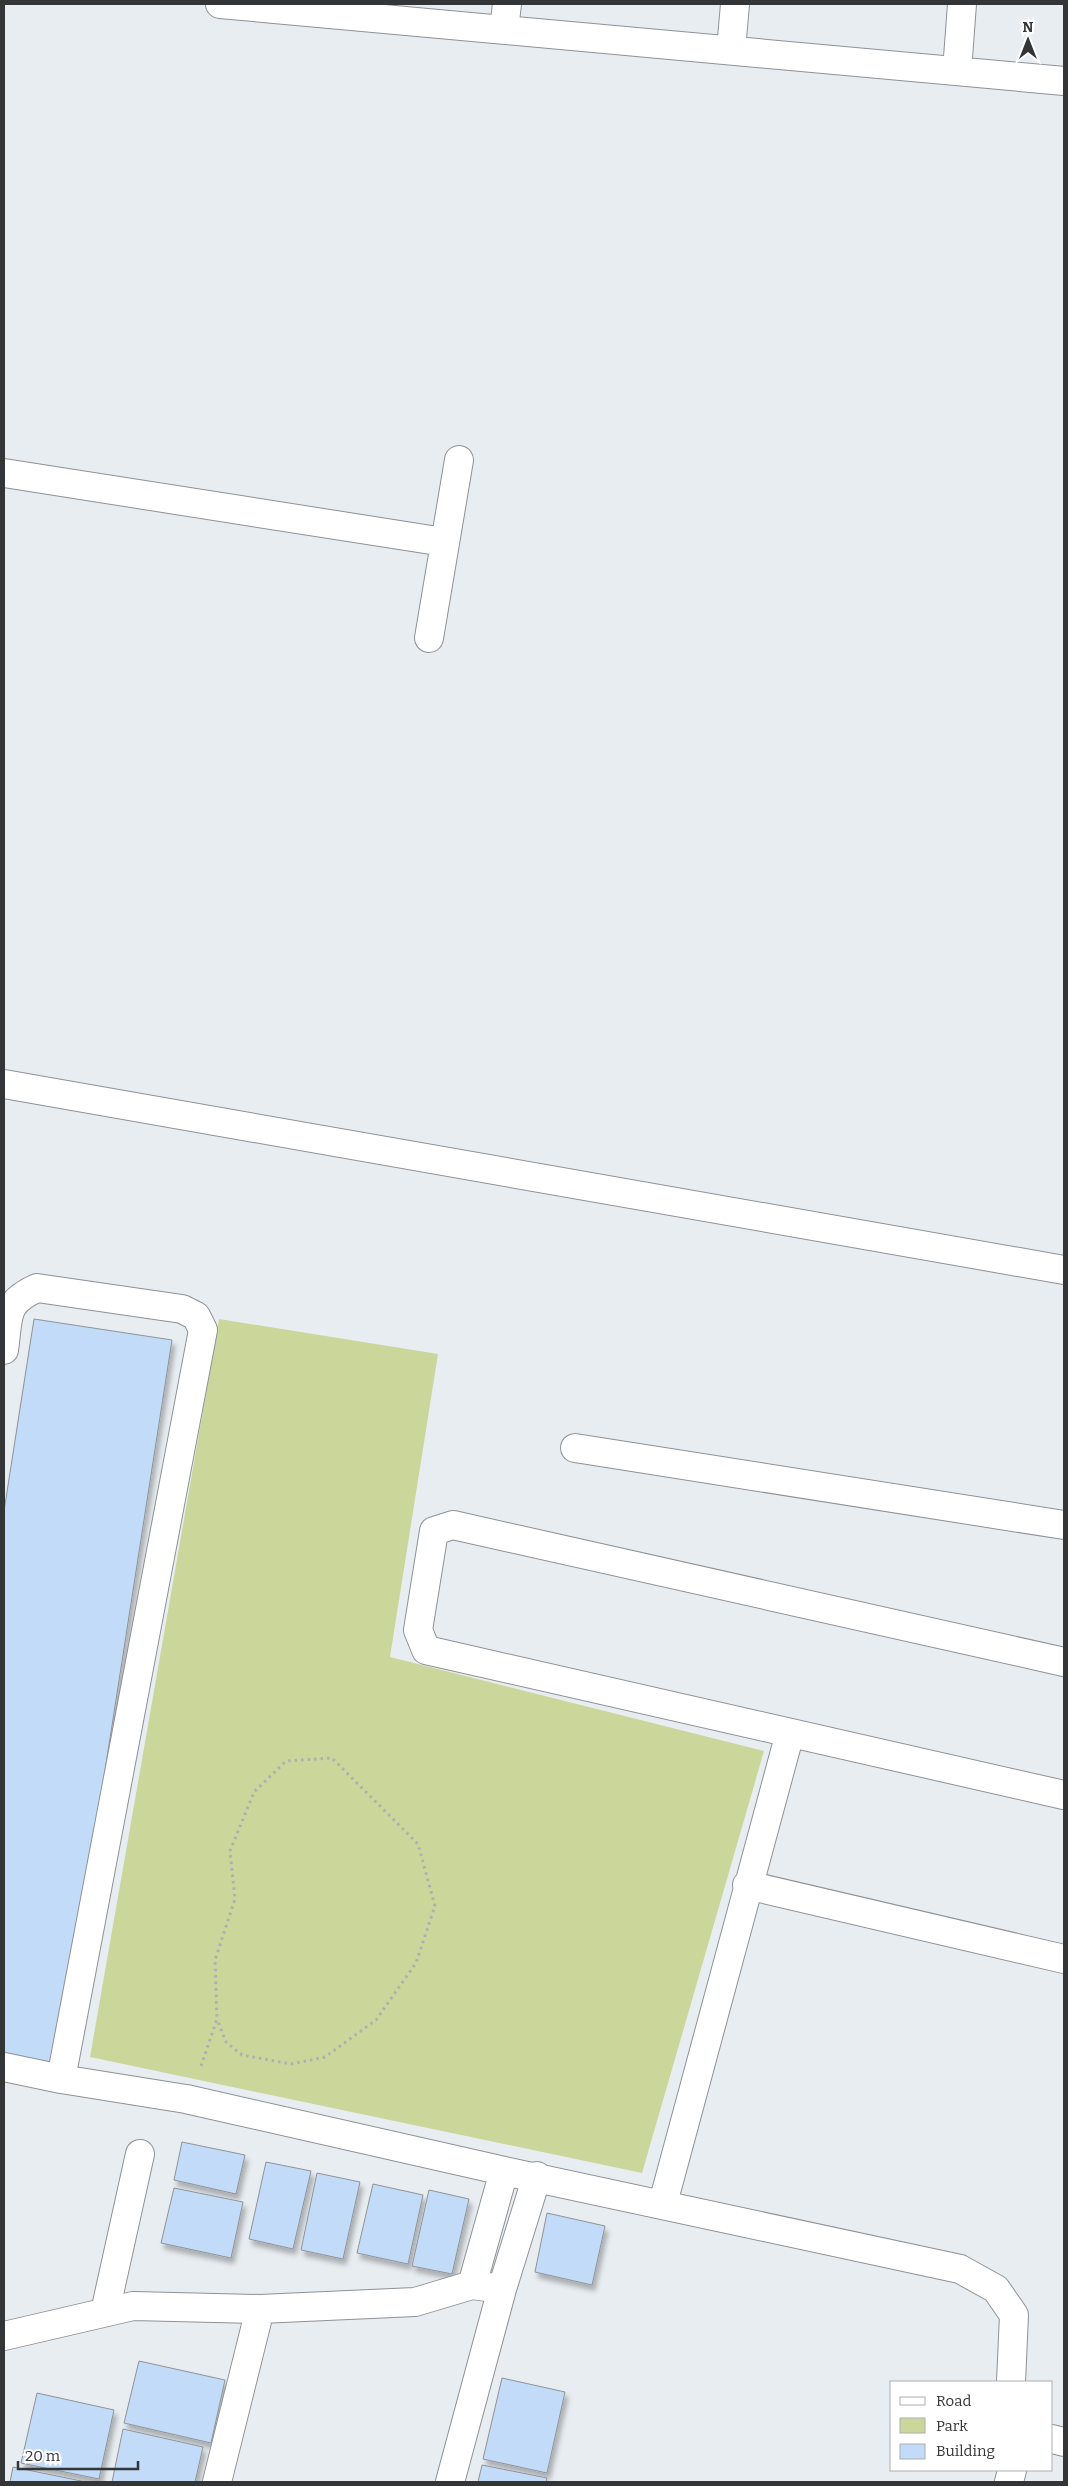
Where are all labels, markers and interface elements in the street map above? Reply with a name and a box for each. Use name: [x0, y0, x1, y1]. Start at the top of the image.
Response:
north arrow: [1003, 15, 1053, 65]
text: N: [1023, 19, 1034, 36]
legend: [890, 2381, 1053, 2471]
text: Road: [936, 2392, 971, 2410]
text: Park: [936, 2417, 968, 2435]
scale bar: [18, 2438, 138, 2470]
text: Building: [936, 2442, 995, 2460]
text: 20 m: [25, 2447, 61, 2465]

